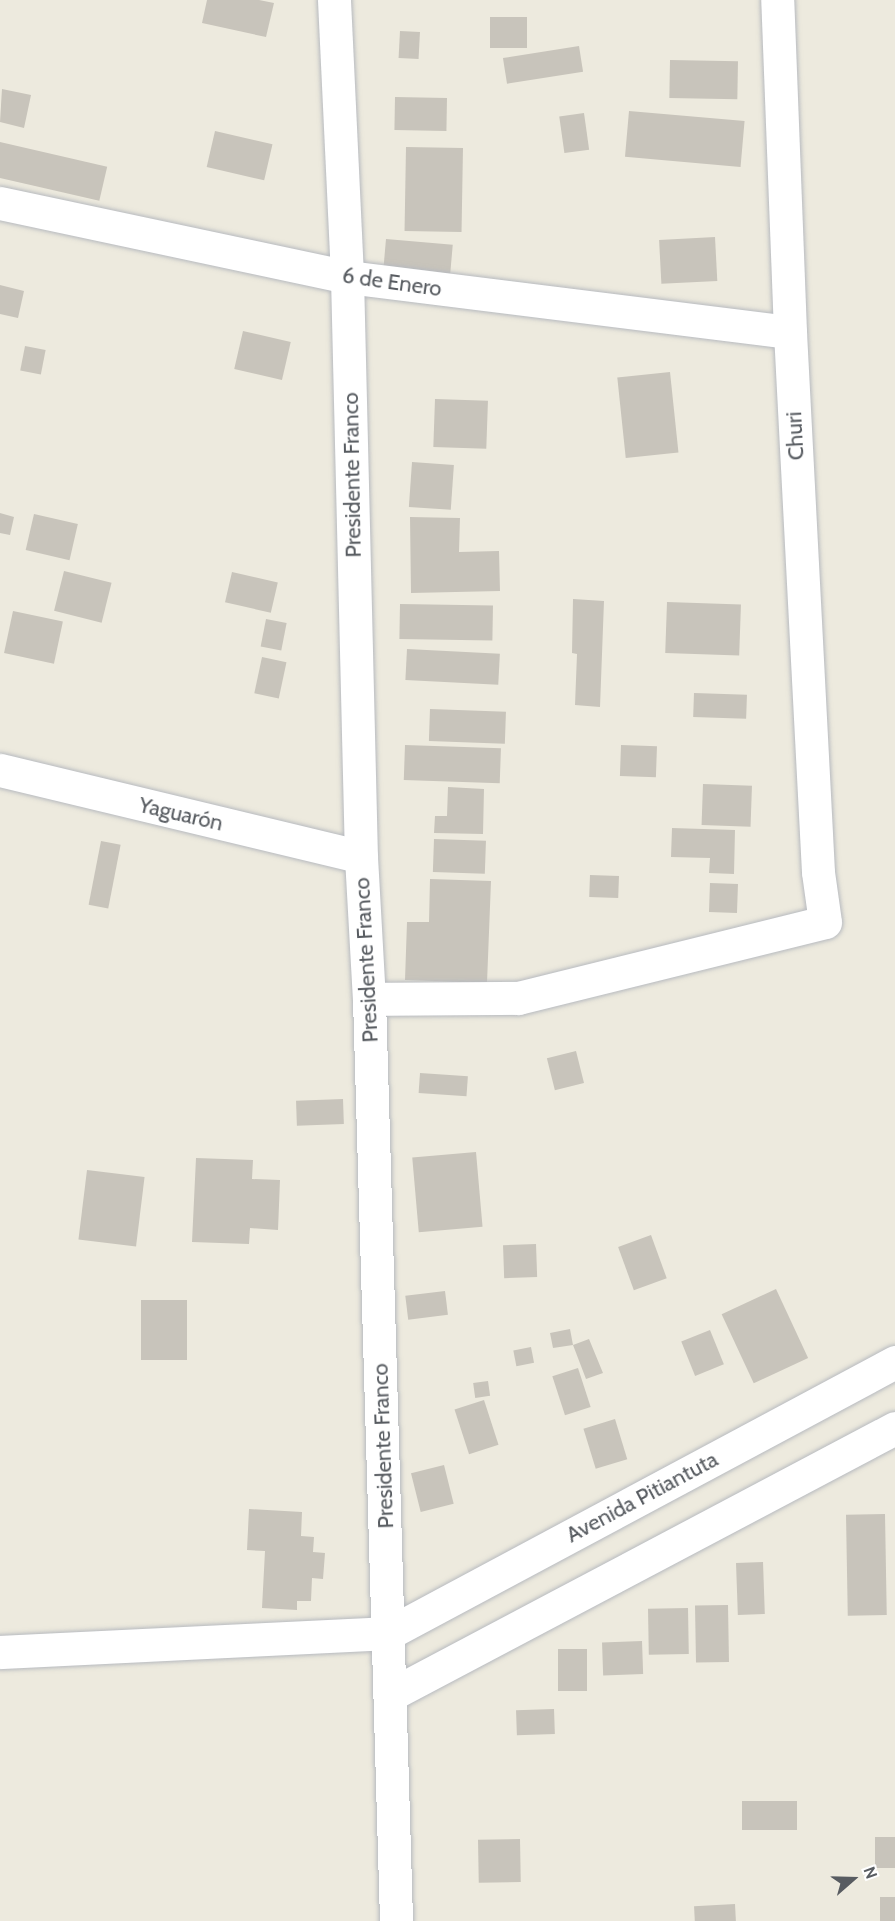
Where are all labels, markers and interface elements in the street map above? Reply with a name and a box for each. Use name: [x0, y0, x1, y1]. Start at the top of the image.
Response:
street label: 6 de Enero: [341, 262, 443, 302]
street label: Presidente Franco: [337, 392, 367, 558]
street label: Churi: [781, 411, 809, 461]
street label: Yaguarón: [136, 792, 226, 836]
street label: Presidente Franco: [348, 877, 384, 1043]
street label: Presidente Franco: [367, 1363, 399, 1529]
street label: Avenida Pitiantuta: [562, 1446, 722, 1548]
north arrow: [823, 1849, 883, 1909]
text: N: [860, 1864, 881, 1881]

